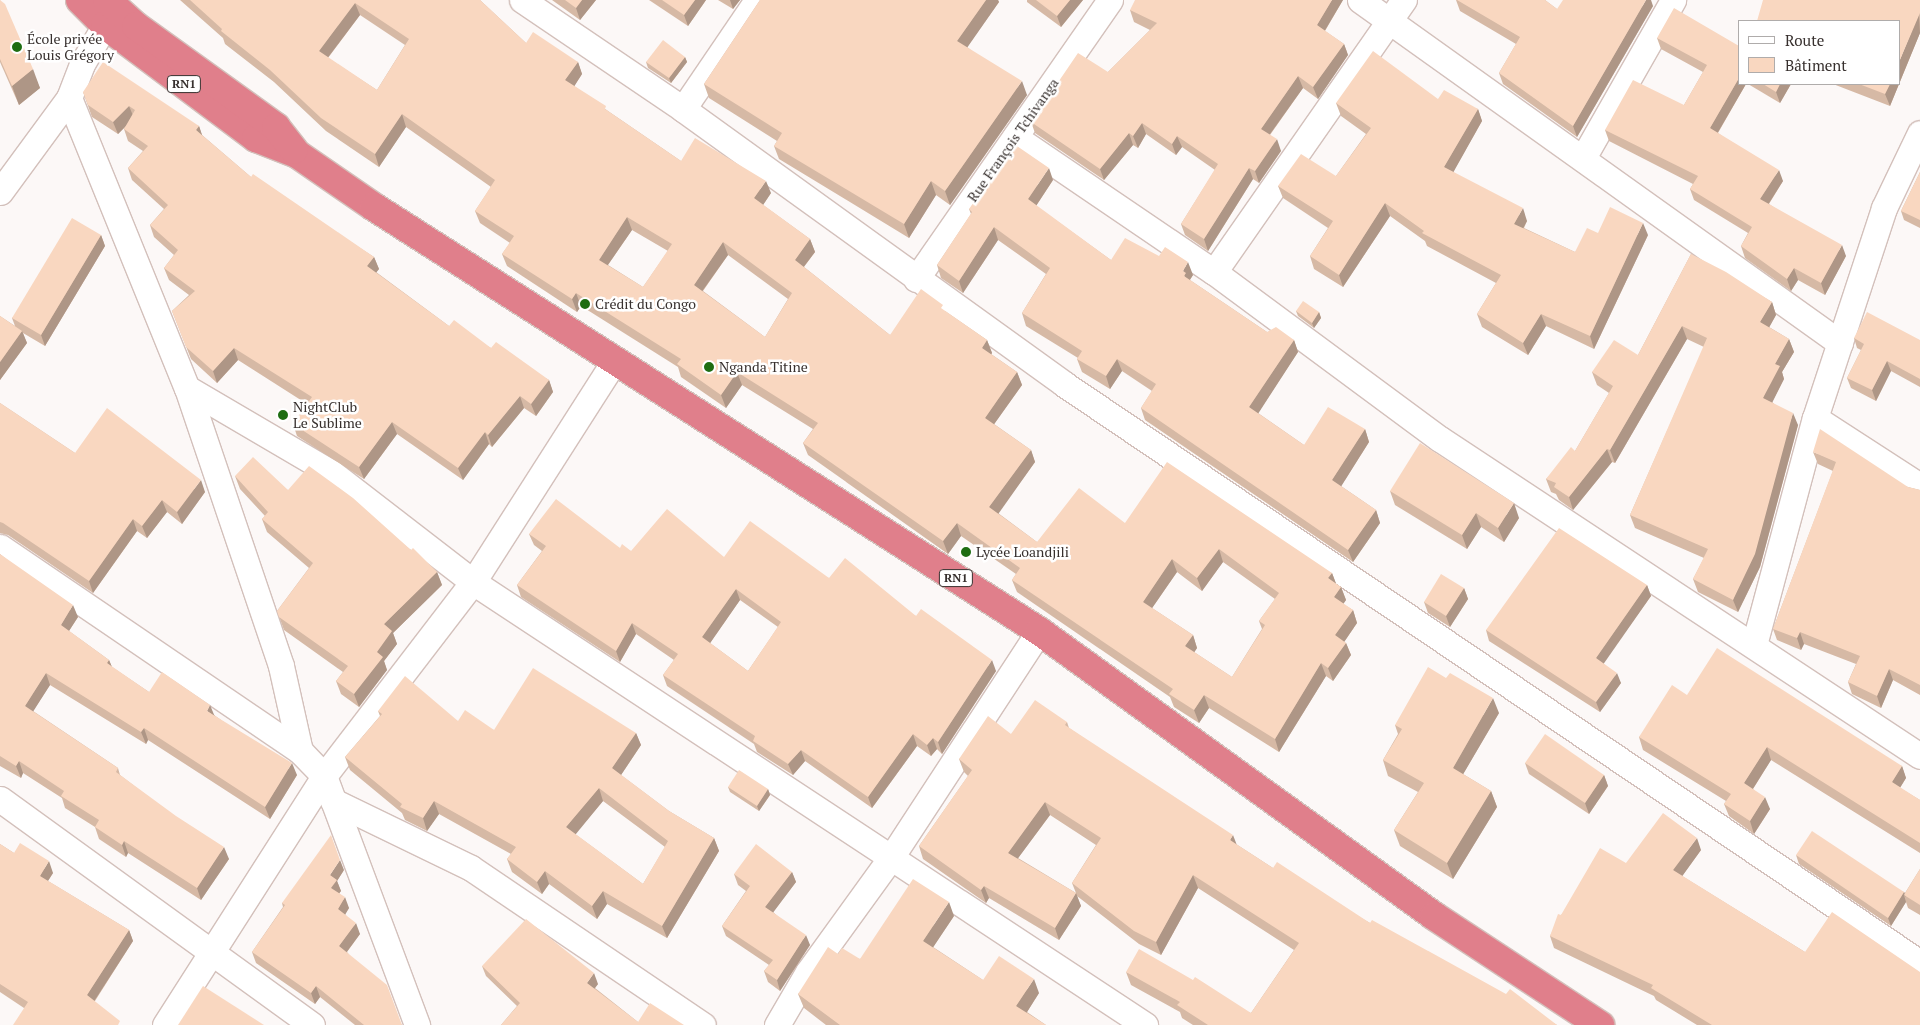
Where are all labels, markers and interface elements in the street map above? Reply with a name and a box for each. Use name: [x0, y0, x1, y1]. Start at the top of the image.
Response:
legend: [1738, 20, 1900, 85]
text: Route: [1785, 30, 1824, 50]
place label: École privée Louis Grégory: [27, 31, 114, 64]
marker: École privée Louis Grégory: [11, 41, 23, 53]
text: Bâtiment: [1785, 55, 1847, 75]
road number: RN1: [166, 74, 202, 94]
street label: Rue François Tchivanga: [964, 75, 1062, 205]
place label: Crédit du Congo: [595, 296, 696, 312]
marker: Crédit du Congo: [579, 298, 591, 310]
place label: Nganda Titine: [719, 359, 808, 375]
marker: Nganda Titine: [703, 361, 715, 373]
place label: NightClub Le Sublime: [293, 399, 362, 432]
marker: NightClub Le Sublime: [277, 409, 289, 421]
place label: Lycée Loandjili: [976, 544, 1069, 560]
marker: Lycée Loandjili: [960, 546, 972, 558]
road number: RN1: [938, 568, 974, 588]

